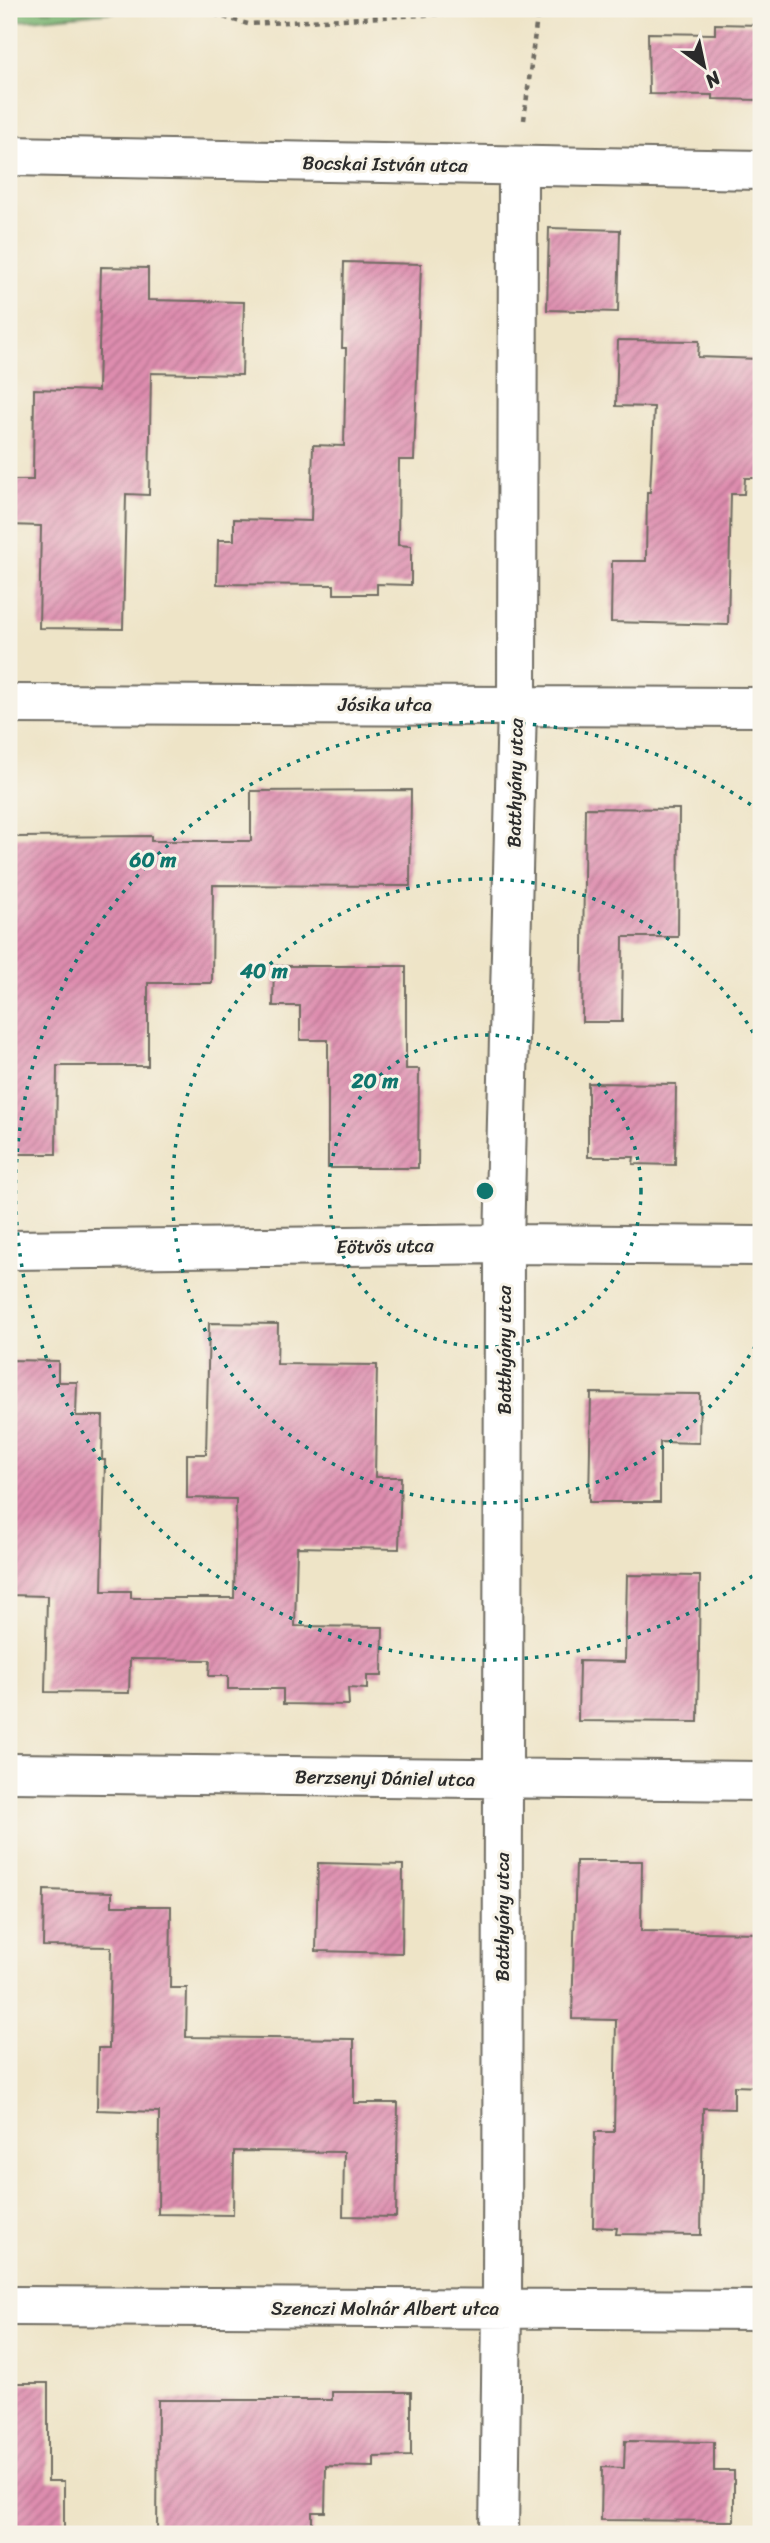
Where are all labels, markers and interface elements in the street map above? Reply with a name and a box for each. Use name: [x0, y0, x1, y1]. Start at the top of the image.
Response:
north arrow: [668, 32, 738, 102]
text: N: [698, 62, 728, 98]
street label: Bocskai István utca: [302, 146, 468, 182]
street label: Jósika utca: [337, 688, 432, 721]
street label: Batthyány utca: [497, 718, 533, 848]
text: 60 m: [129, 841, 177, 879]
text: 40 m: [239, 952, 289, 990]
text: 20 m: [351, 1062, 399, 1100]
centre of rings: [473, 1179, 497, 1203]
street label: Eötvös utca: [336, 1229, 434, 1263]
street label: Batthyány utca: [488, 1285, 521, 1415]
street label: Berzsenyi Dániel utca: [294, 1760, 476, 1796]
street label: Batthyány utca: [486, 1852, 519, 1982]
street label: Szenczi Molnár Albert utca: [271, 2292, 500, 2325]

